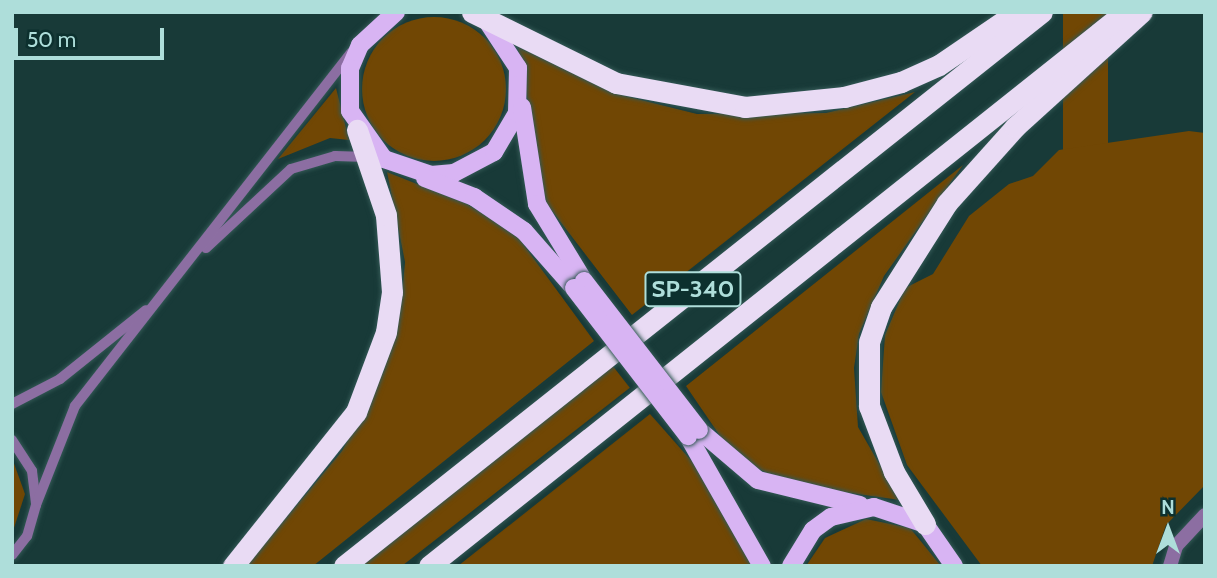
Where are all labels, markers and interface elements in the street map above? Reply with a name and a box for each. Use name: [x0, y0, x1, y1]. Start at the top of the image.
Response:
scale bar: [18, 14, 168, 58]
text: 50 m: [27, 27, 76, 52]
road number: SP-340: [644, 268, 742, 310]
north arrow: [1133, 494, 1203, 564]
text: N: [1161, 496, 1175, 519]

